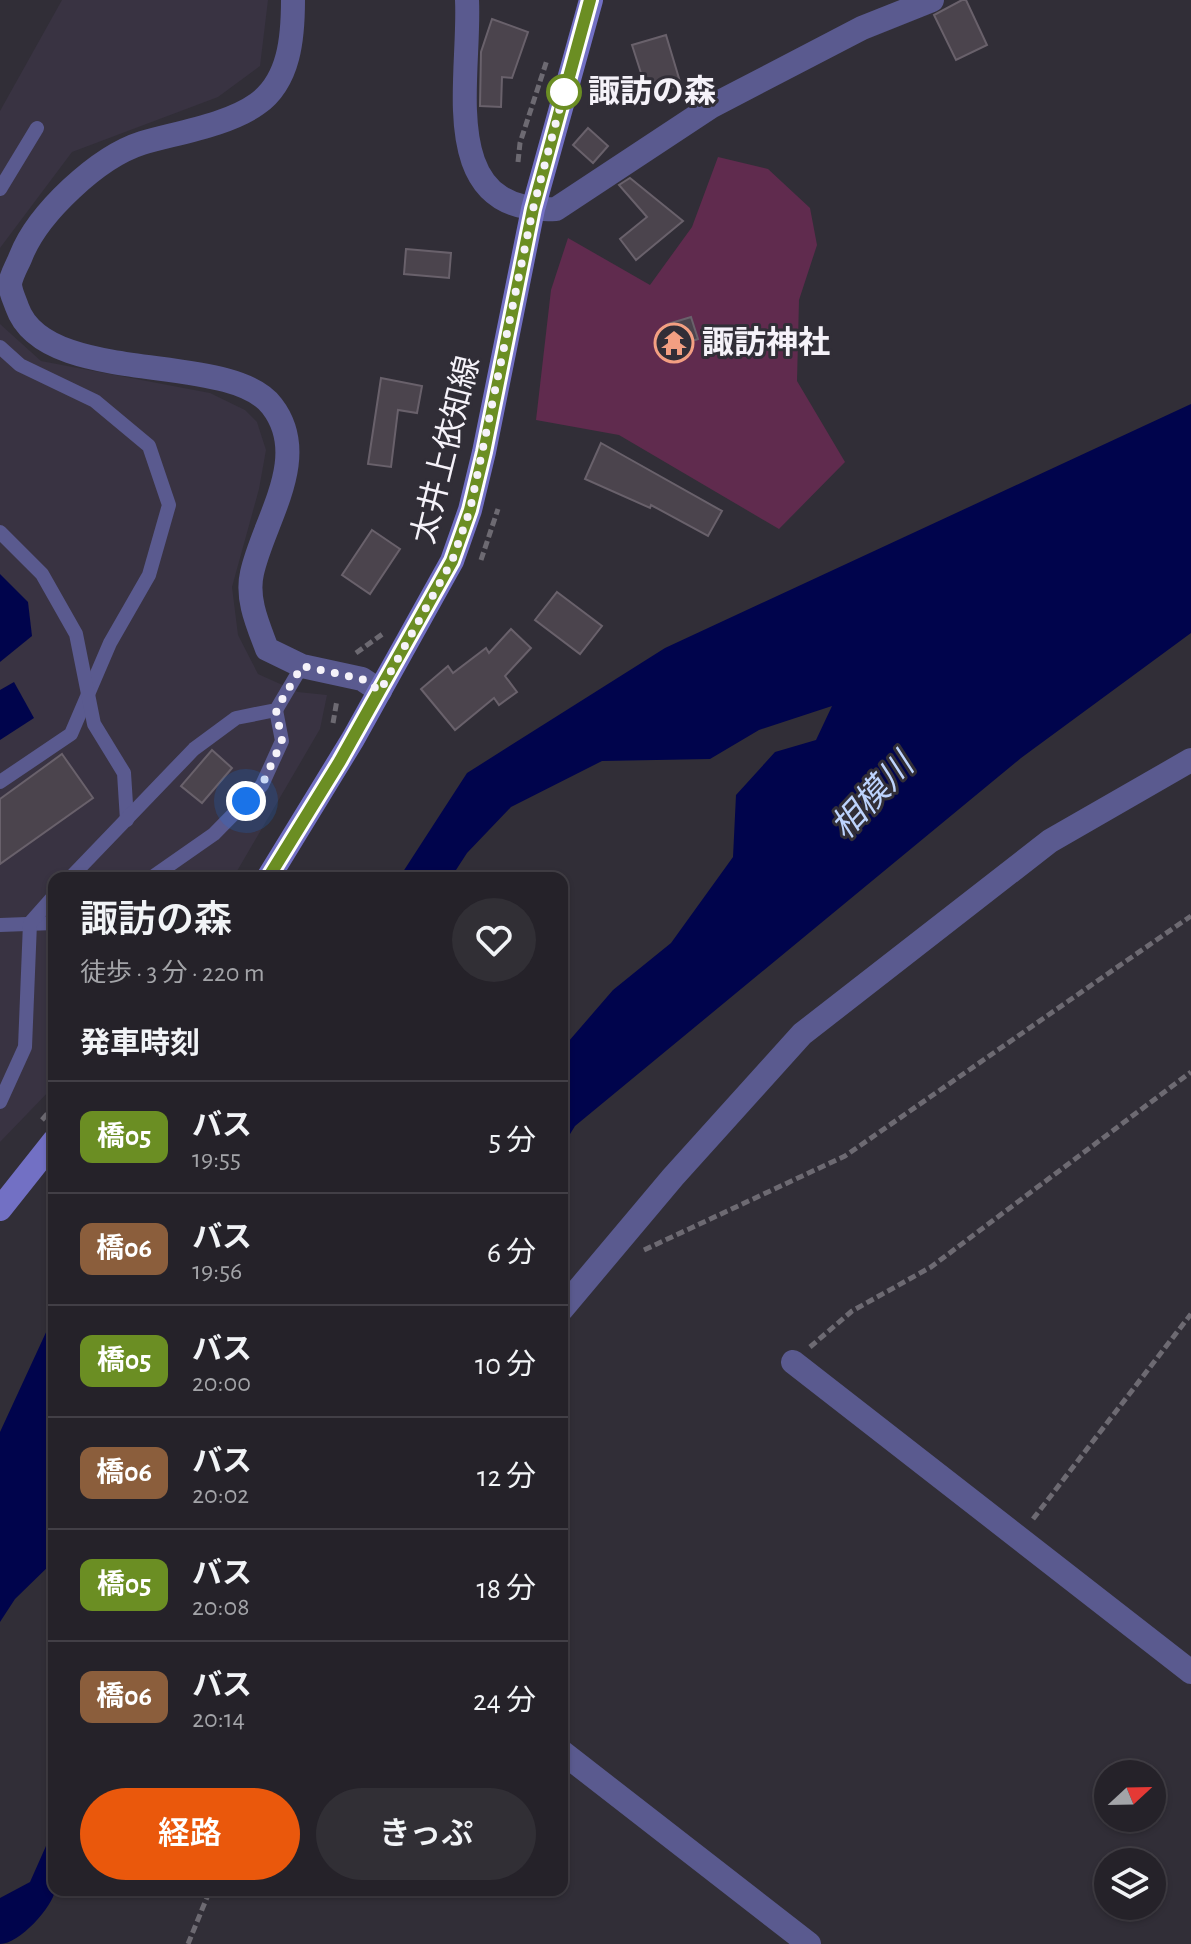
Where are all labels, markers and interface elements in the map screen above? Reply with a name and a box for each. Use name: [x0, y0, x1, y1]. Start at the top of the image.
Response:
place label: 諏訪の森: [588, 74, 716, 108]
marker: 諏訪の森: [547, 75, 581, 109]
temple icon: 諏訪神社: [653, 322, 695, 364]
place label: 諏訪神社: [702, 325, 830, 359]
street label: 太井上依知線: [405, 352, 485, 547]
water label: 相模川: [824, 745, 922, 846]
your location: [226, 781, 266, 821]
button: heart: [452, 898, 536, 982]
text: 諏訪の森: [80, 902, 232, 940]
text: 徒歩 · 3 分 · 220 m: [80, 960, 265, 986]
text: 発車時刻: [80, 1029, 200, 1059]
text: バス: [192, 1111, 252, 1141]
text: 橋05: [97, 1123, 151, 1151]
text: 5 分: [489, 1126, 536, 1156]
text: 19:55: [192, 1146, 241, 1172]
text: バス: [192, 1223, 252, 1253]
text: 橋06: [96, 1235, 152, 1263]
text: 6 分: [487, 1238, 536, 1268]
text: 19:56: [192, 1258, 242, 1284]
text: バス: [192, 1335, 252, 1365]
text: 橋05: [97, 1347, 151, 1375]
text: 10 分: [475, 1350, 536, 1380]
text: 20:00: [192, 1370, 251, 1396]
text: バス: [192, 1447, 252, 1477]
text: 橋06: [96, 1459, 152, 1487]
text: 12 分: [477, 1462, 536, 1492]
text: 20:02: [192, 1482, 249, 1508]
text: バス: [192, 1559, 252, 1589]
text: 橋05: [97, 1571, 151, 1599]
text: 18 分: [477, 1574, 536, 1604]
text: 20:08: [192, 1594, 250, 1620]
text: バス: [192, 1671, 252, 1701]
text: 橋06: [96, 1683, 152, 1711]
text: 24 分: [473, 1686, 536, 1716]
text: 20:14: [192, 1706, 245, 1732]
north arrow: [1094, 1760, 1166, 1832]
map controls: [1094, 1760, 1166, 1920]
button: 経路: [80, 1788, 300, 1880]
button: きっぷ: [316, 1788, 536, 1880]
button: layers: [1094, 1848, 1166, 1920]

